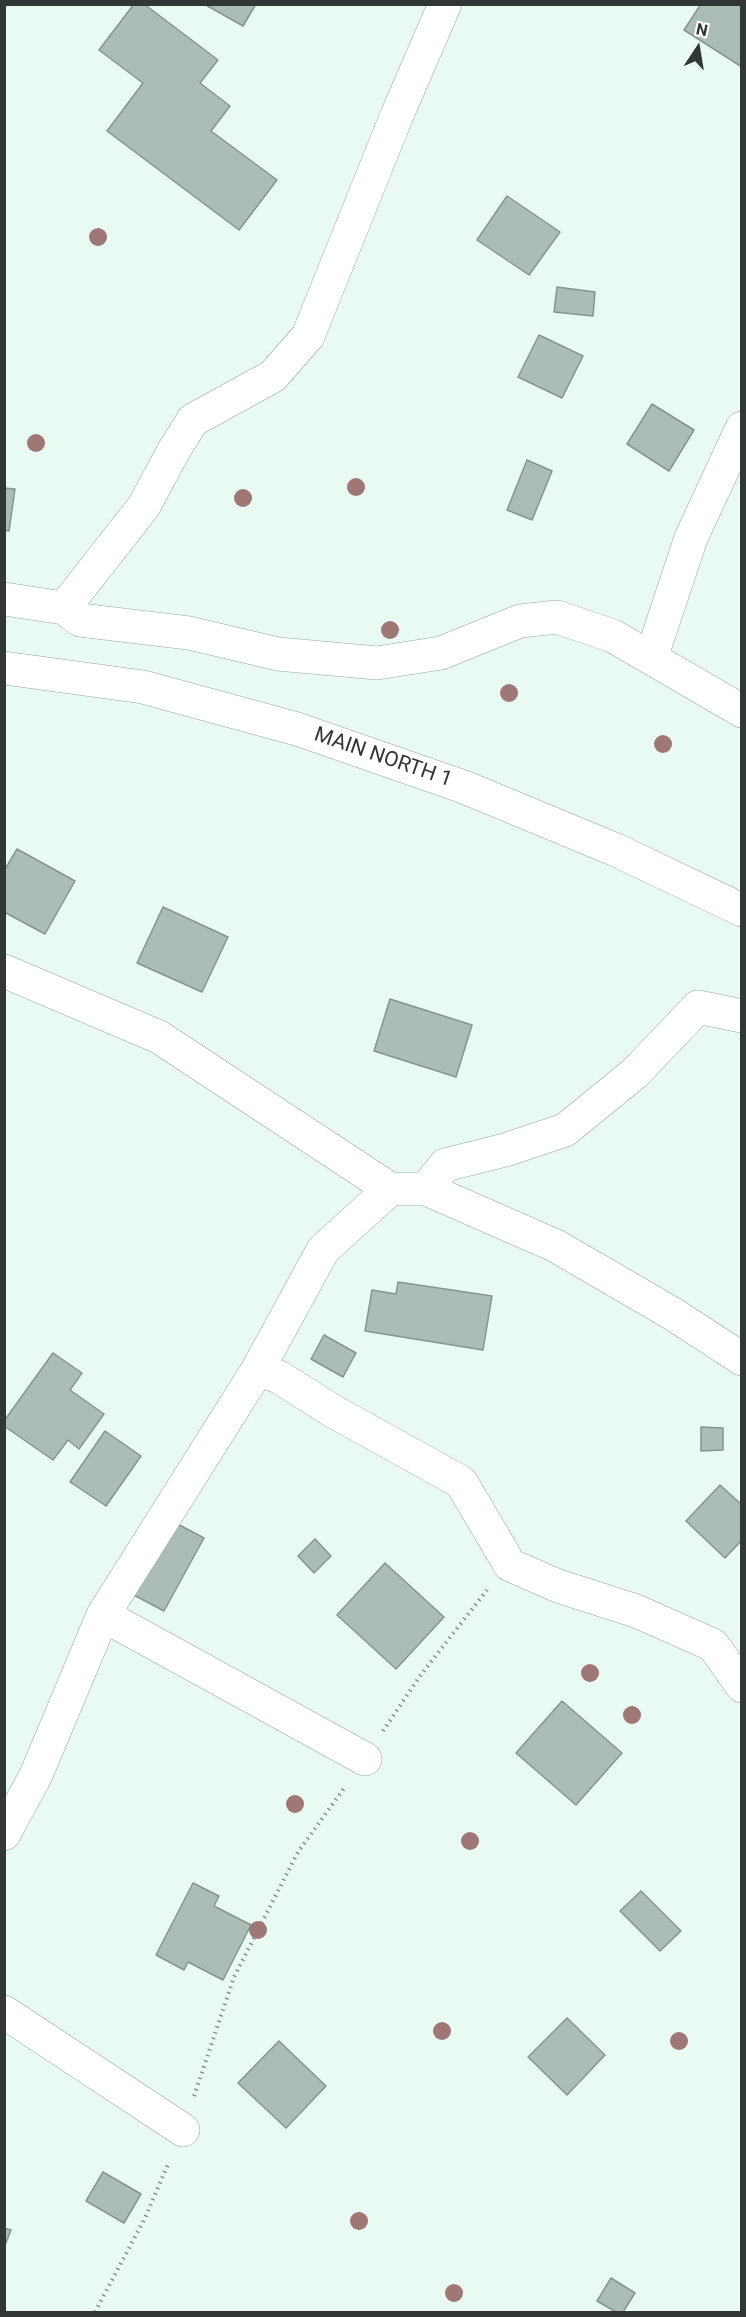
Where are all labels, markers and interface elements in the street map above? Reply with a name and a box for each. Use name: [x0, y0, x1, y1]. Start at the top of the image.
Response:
north arrow: [668, 18, 728, 78]
text: N: [694, 19, 709, 40]
street label: MAIN NORTH 1: [311, 723, 455, 793]

